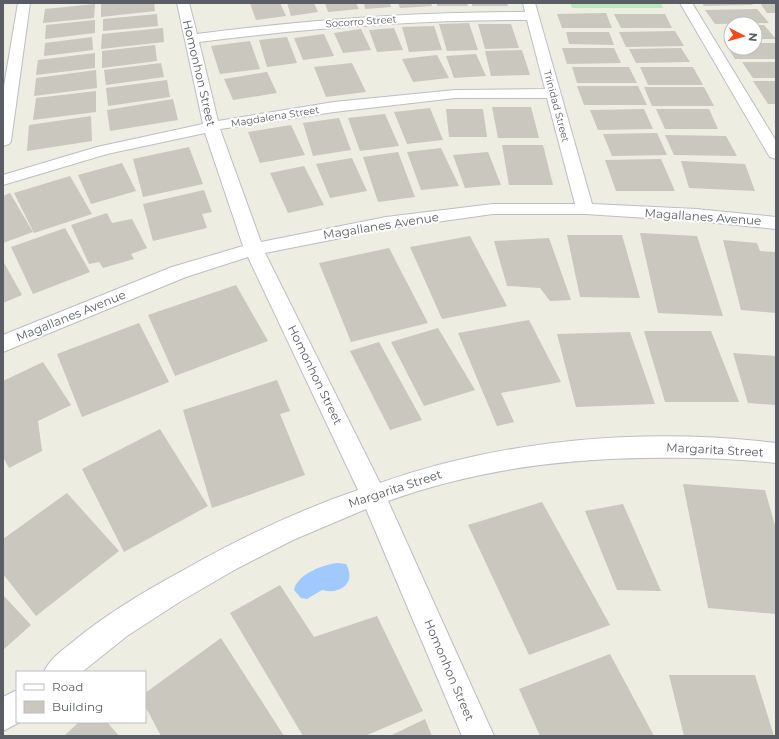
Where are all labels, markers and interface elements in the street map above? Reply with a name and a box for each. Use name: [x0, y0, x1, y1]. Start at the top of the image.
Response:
street label: Socorro Street: [325, 13, 397, 30]
north arrow: [723, 16, 763, 56]
street label: Homonhon Street: [180, 18, 219, 128]
text: N: [746, 32, 760, 42]
street label: Trinidad Street: [541, 69, 572, 144]
street label: Magdalena Street: [230, 103, 320, 130]
street label: Magallanes Avenue: [644, 205, 762, 228]
street label: Magallanes Avenue: [322, 209, 440, 242]
street label: Magallanes Avenue: [14, 287, 128, 344]
street label: Homonhon Street: [285, 323, 346, 427]
street label: Margarita Street: [666, 439, 764, 460]
street label: Margarita Street: [346, 466, 444, 511]
street label: Homonhon Street: [421, 617, 478, 723]
legend: [16, 671, 146, 723]
text: Road: [52, 679, 83, 694]
text: Building: [52, 699, 103, 714]

